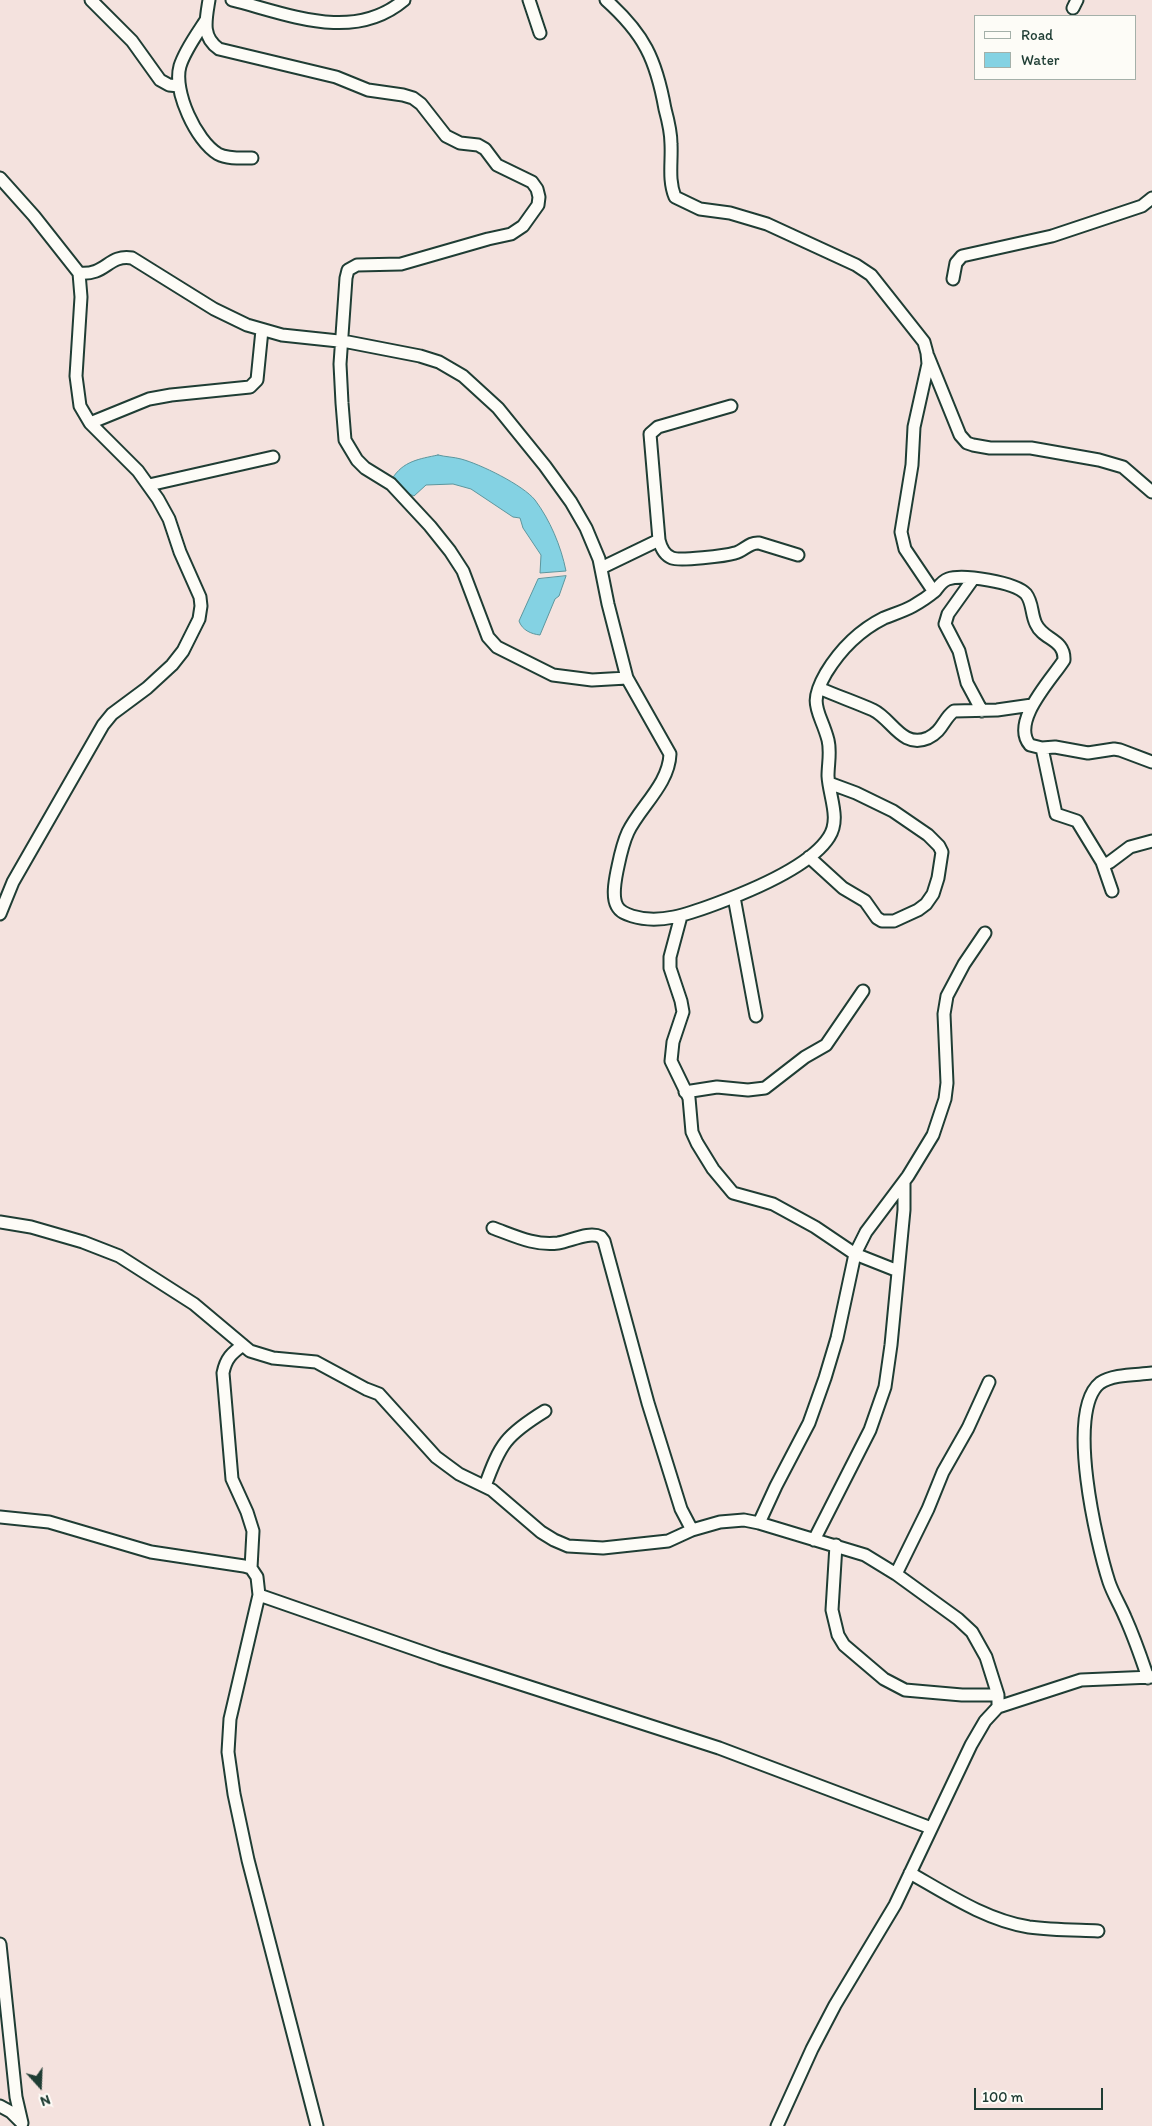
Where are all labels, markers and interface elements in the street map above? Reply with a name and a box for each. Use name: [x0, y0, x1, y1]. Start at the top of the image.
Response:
legend: [974, 15, 1137, 80]
text: Road: [1021, 26, 1053, 44]
text: Water: [1021, 51, 1059, 69]
north arrow: [15, 2061, 65, 2111]
scale bar: [977, 2078, 1106, 2110]
text: 100 m: [982, 2088, 1023, 2106]
text: N: [38, 2091, 53, 2110]

